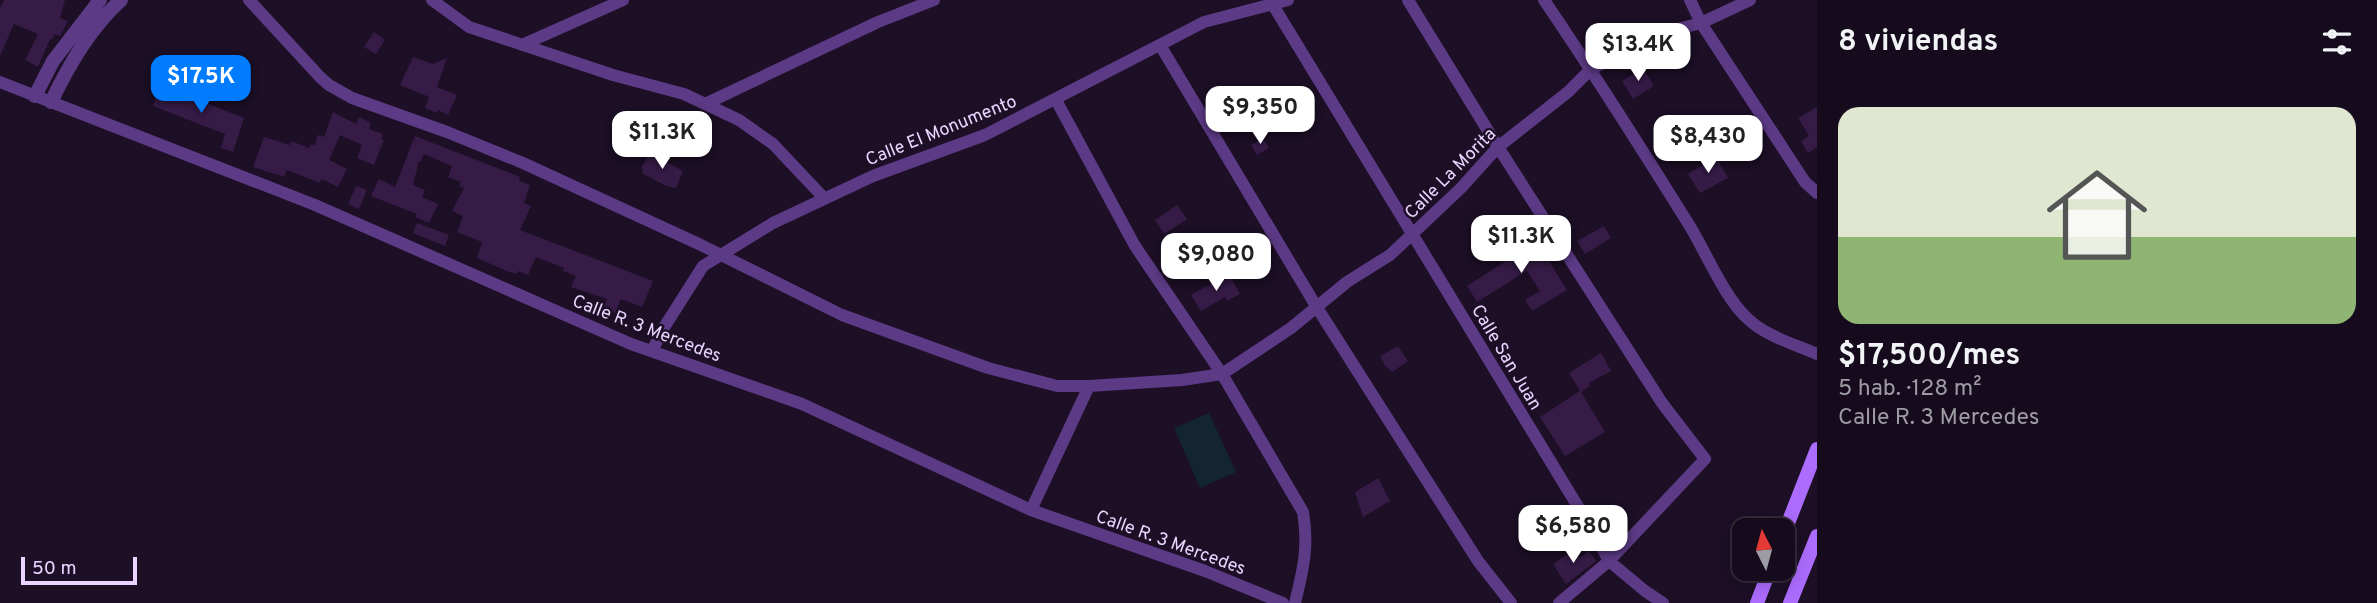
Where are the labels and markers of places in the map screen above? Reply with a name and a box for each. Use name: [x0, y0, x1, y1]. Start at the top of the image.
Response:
pin: $13.4K: [1581, 24, 1695, 83]
pin: $17.5K: [144, 55, 258, 115]
pin: $9,350: [1203, 86, 1317, 146]
pin: $11.3K: [605, 111, 719, 171]
pin: $8,430: [1651, 116, 1765, 175]
pin: $11.3K: [1464, 216, 1578, 275]
pin: $9,080: [1159, 233, 1273, 293]
pin: $6,580: [1516, 505, 1630, 565]

